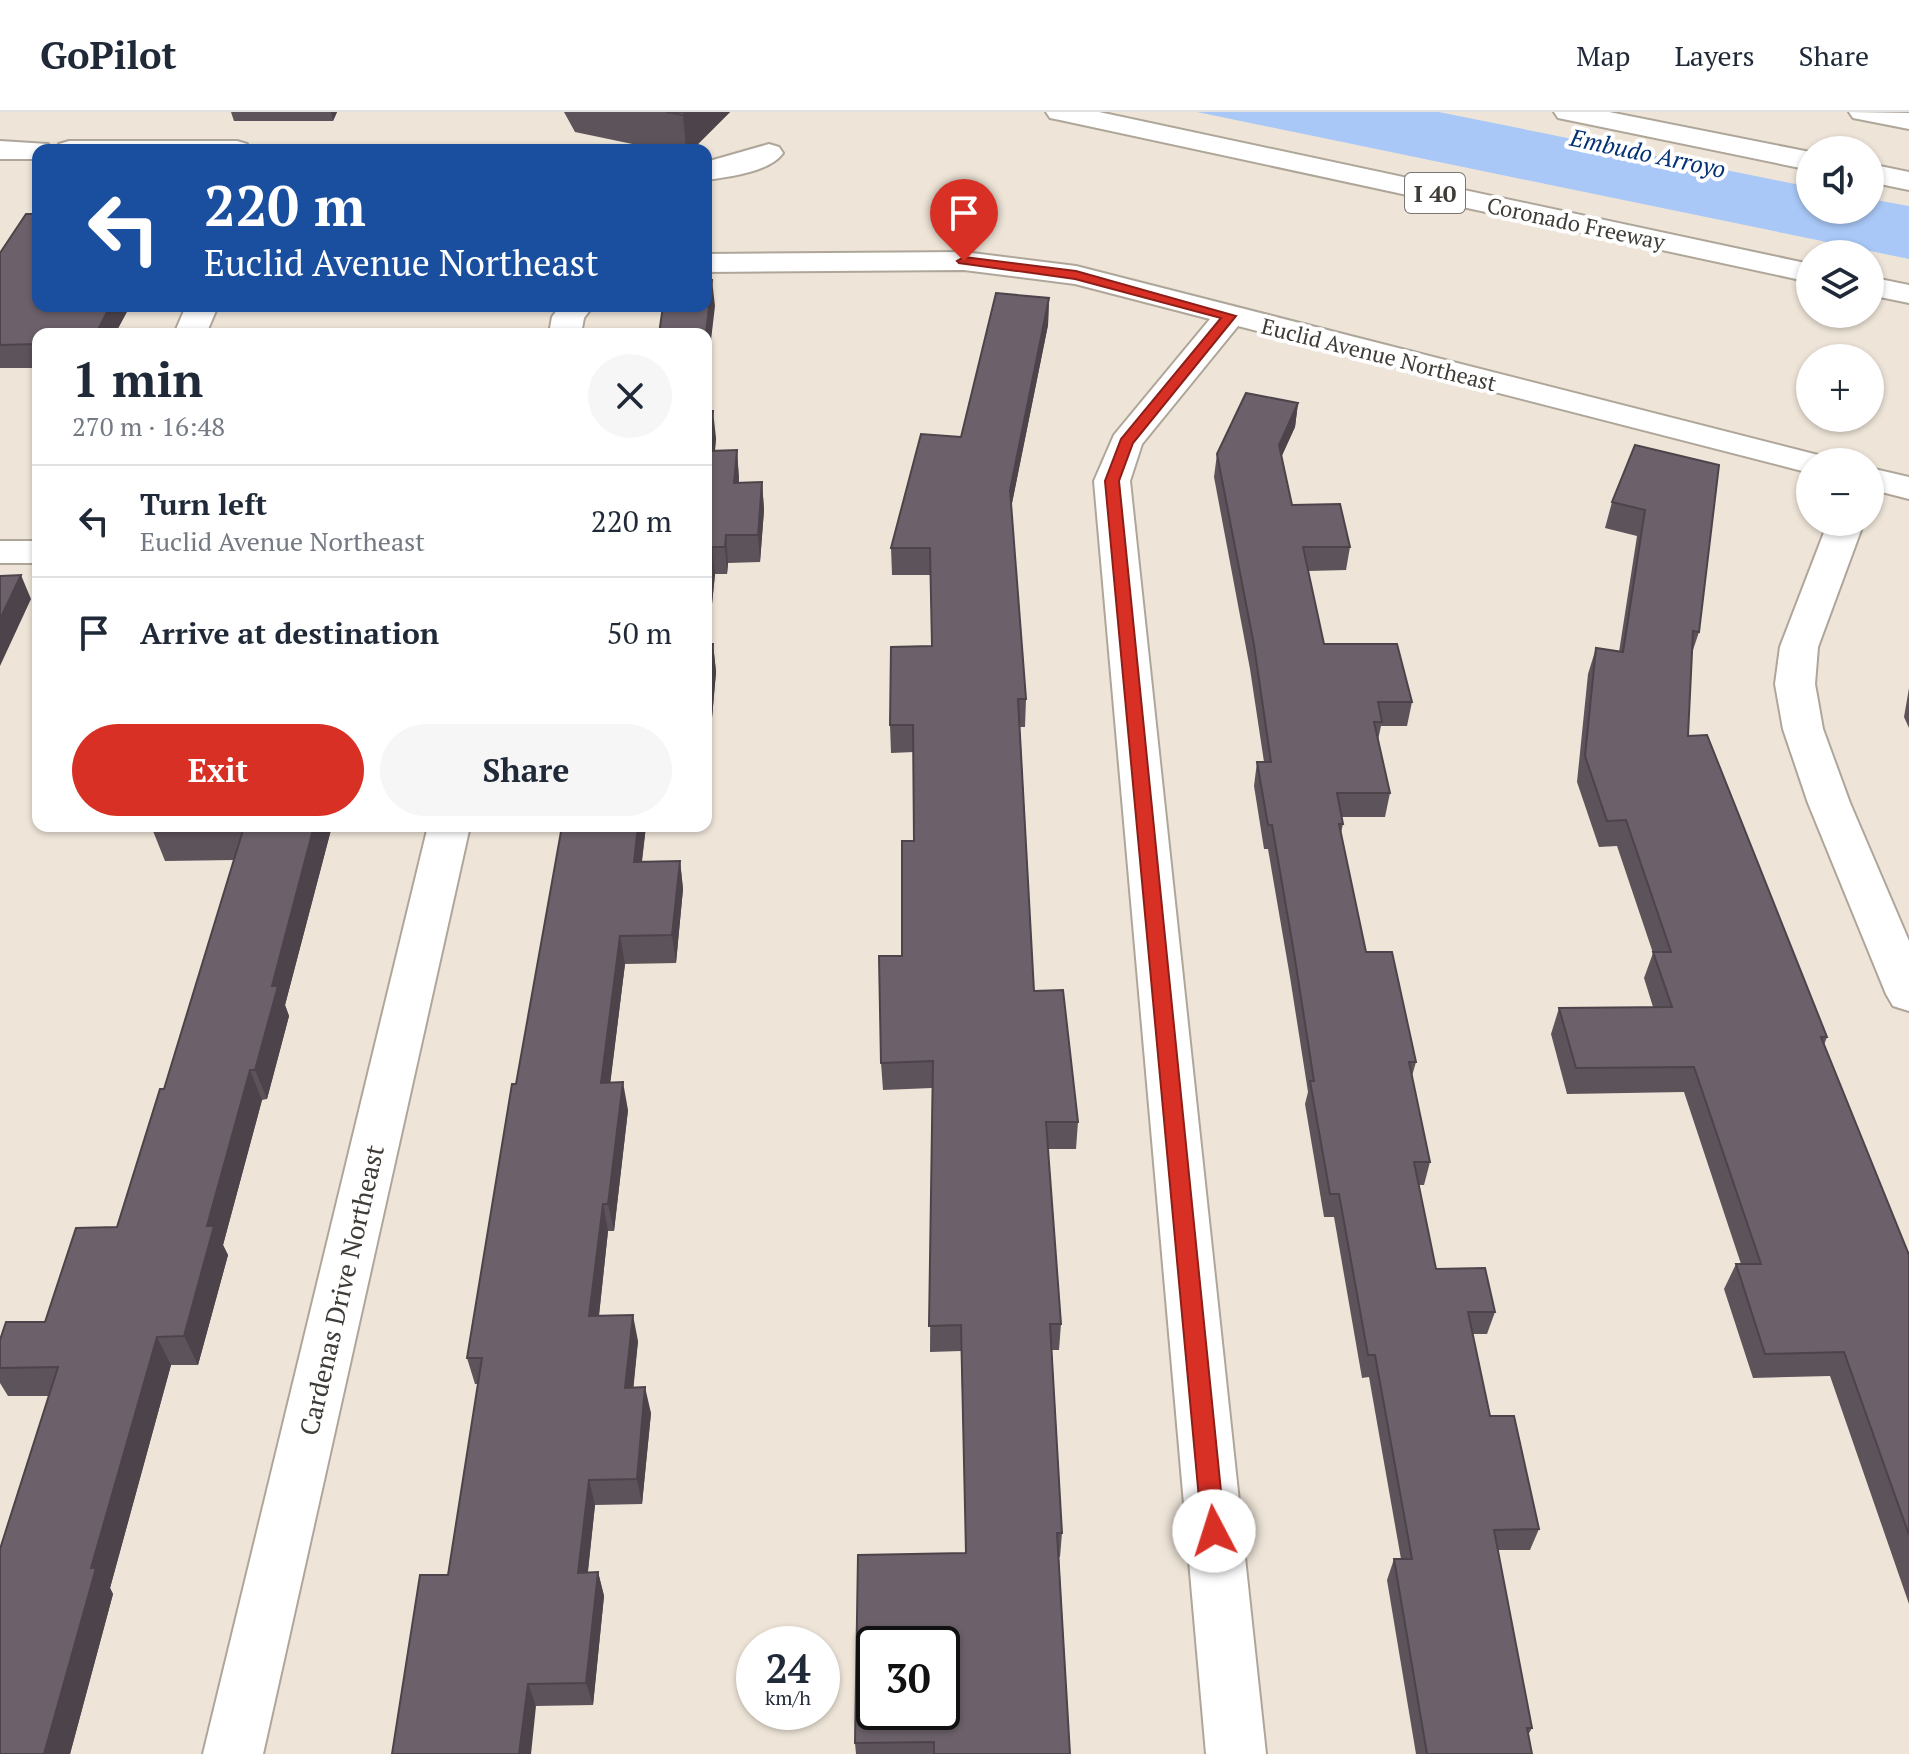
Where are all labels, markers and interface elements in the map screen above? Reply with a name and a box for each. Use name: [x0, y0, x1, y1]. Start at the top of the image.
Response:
text: GoPilot: [40, 30, 177, 80]
text: Map: [1576, 37, 1630, 74]
text: Layers: [1674, 37, 1755, 74]
text: Share: [1799, 37, 1869, 74]
water label: Embudo Arroyo: [1566, 121, 1729, 185]
map controls: [1796, 136, 1884, 536]
button: sound: [1796, 136, 1884, 224]
text: 220 m: [204, 168, 366, 242]
road number: I 40: [1405, 173, 1465, 213]
icon: left: [72, 176, 176, 280]
pin: [930, 179, 998, 261]
street label: Coronado Freeway: [1484, 190, 1668, 256]
icon: arrive: [942, 191, 986, 235]
text: Euclid Avenue Northeast: [204, 239, 599, 286]
button: layers: [1796, 240, 1884, 328]
street label: Euclid Avenue Northeast: [1259, 311, 1499, 397]
button: +: [1796, 344, 1884, 432]
text: 1 min: [72, 347, 203, 411]
button: close: [588, 354, 672, 438]
text: 270 m · 16:48: [72, 409, 225, 443]
button: −: [1796, 448, 1884, 536]
text: Turn left: [140, 484, 267, 524]
icon: left: [72, 499, 116, 543]
text: 220 m: [591, 501, 672, 541]
text: Euclid Avenue Northeast: [140, 524, 425, 558]
icon: arrive: [72, 611, 116, 655]
text: Arrive at destination: [140, 613, 439, 653]
text: 50 m: [607, 613, 672, 653]
button: Exit: [72, 724, 364, 816]
button: Share: [380, 724, 672, 816]
street label: Cardenas Drive Northeast: [291, 1141, 391, 1439]
position arrow: [1172, 1489, 1256, 1573]
speed limit sign: 30: [856, 1626, 960, 1730]
text: 24: [765, 1641, 811, 1694]
text: km/h: [765, 1684, 811, 1711]

